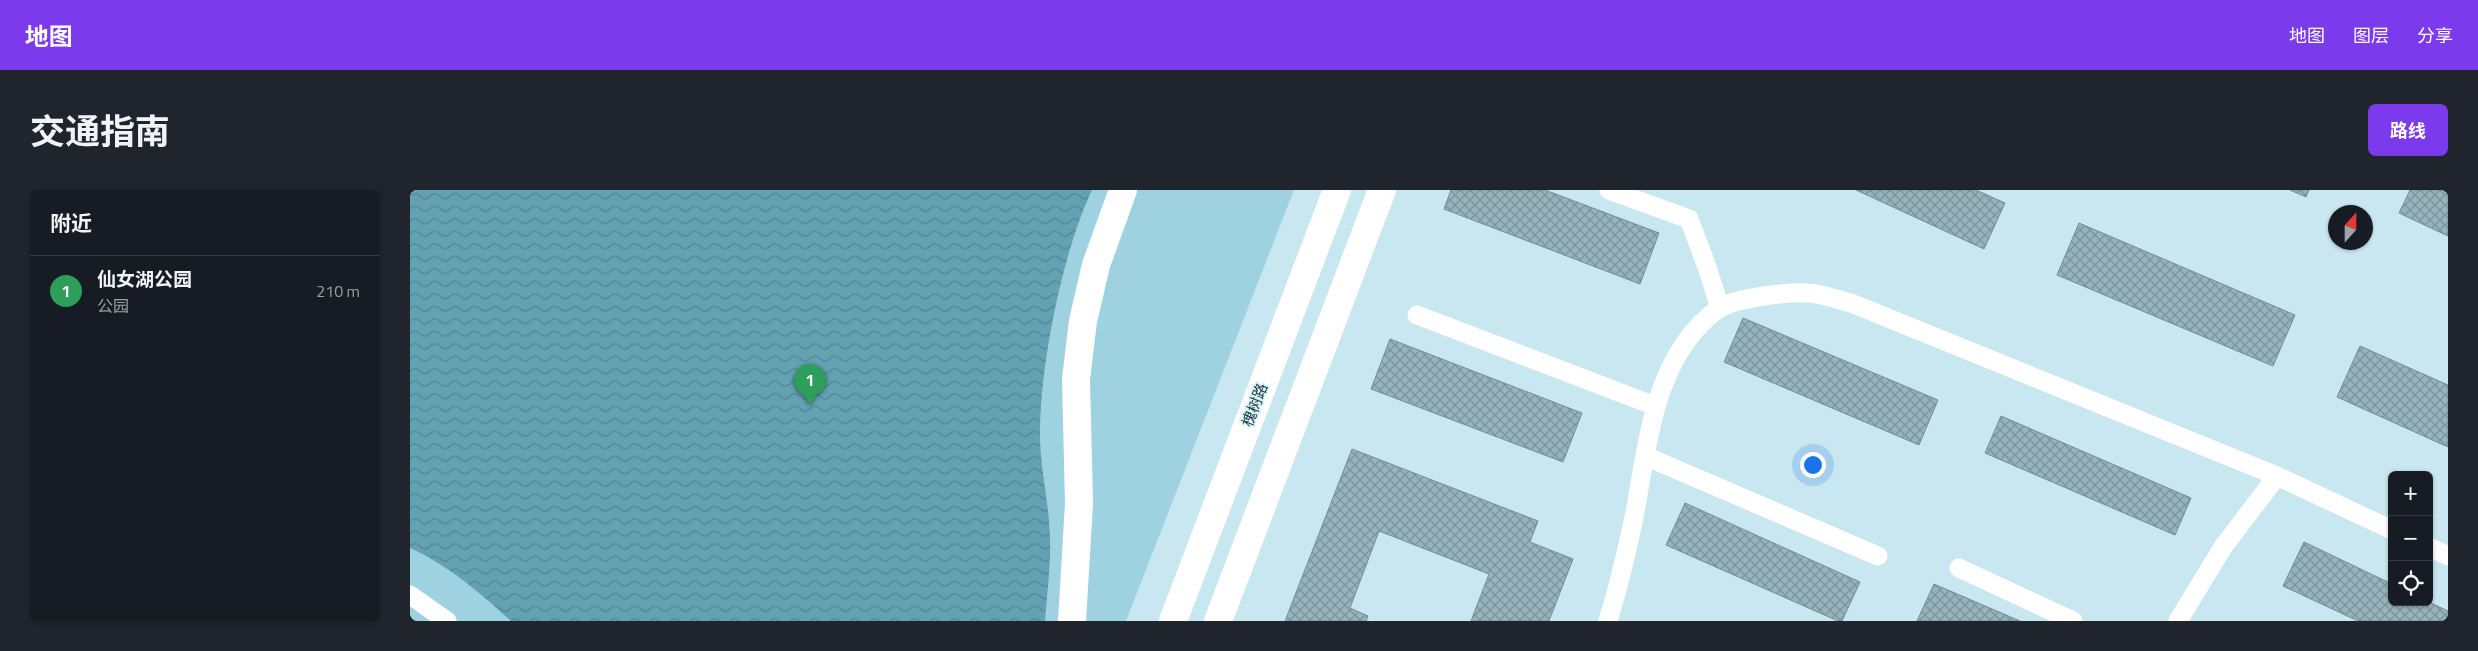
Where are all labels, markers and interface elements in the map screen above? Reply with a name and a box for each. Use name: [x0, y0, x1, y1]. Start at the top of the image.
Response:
text: 地图: [25, 18, 73, 54]
text: 地图: [2289, 22, 2325, 49]
text: 图层: [2353, 22, 2389, 49]
text: 分享: [2417, 22, 2453, 49]
text: 交通指南: [30, 104, 170, 158]
button: 路线: [2368, 104, 2448, 156]
north arrow: [2328, 205, 2373, 250]
text: 附近: [50, 207, 92, 239]
text: 仙女湖公园: [97, 264, 192, 293]
text: 1: [62, 279, 70, 303]
text: 210 m: [316, 279, 360, 303]
text: 公园: [97, 294, 129, 318]
pin: 1: [794, 364, 826, 405]
street label: 槐树路: [1236, 380, 1273, 430]
your location: [1800, 452, 1826, 478]
map controls: [2388, 471, 2433, 606]
button: +: [2388, 471, 2433, 516]
button: −: [2388, 516, 2433, 561]
button: locate: [2388, 561, 2433, 606]

